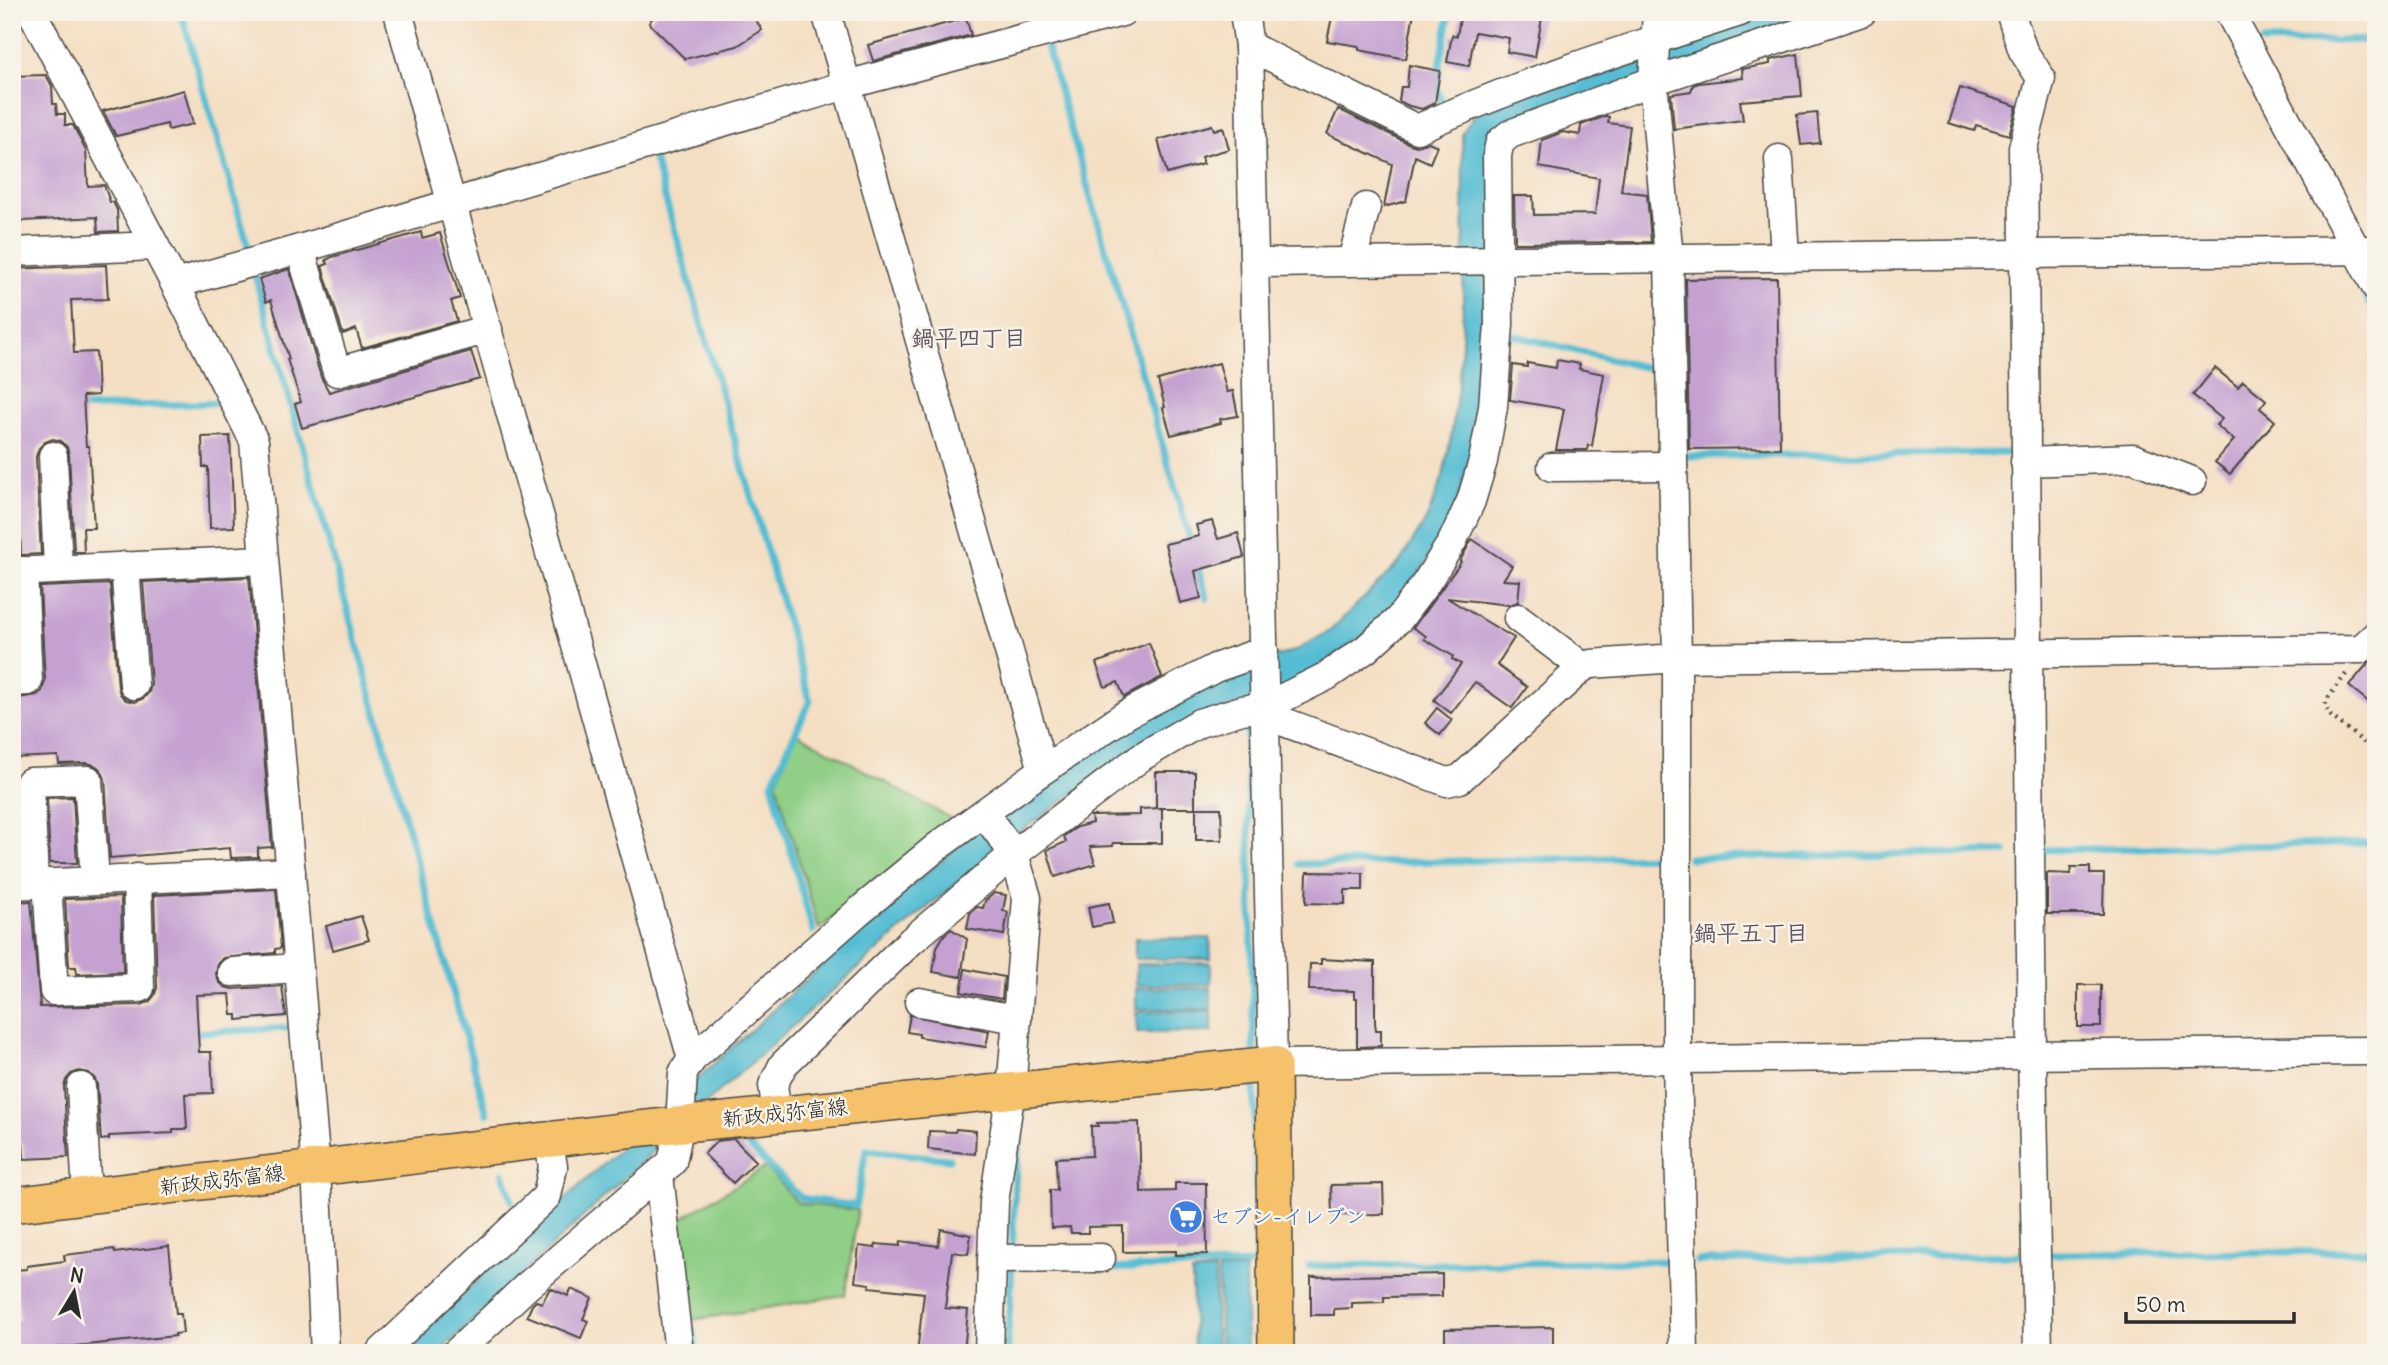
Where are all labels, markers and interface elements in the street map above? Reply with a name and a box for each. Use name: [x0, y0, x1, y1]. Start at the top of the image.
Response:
district label: 鍋平四丁目: [912, 323, 1027, 352]
district label: 鍋平五丁目: [1694, 918, 1809, 947]
street label: 新政成弥富線: [721, 1092, 849, 1133]
street label: 新政成弥富線: [158, 1158, 286, 1201]
supermarket icon: セブン-イレブン: [1167, 1198, 1205, 1236]
place label: セブン-イレブン: [1210, 1203, 1366, 1230]
north arrow: [38, 1256, 108, 1326]
text: N: [68, 1262, 86, 1288]
scale bar: [2126, 1281, 2294, 1325]
text: 50 m: [2136, 1291, 2185, 1318]

